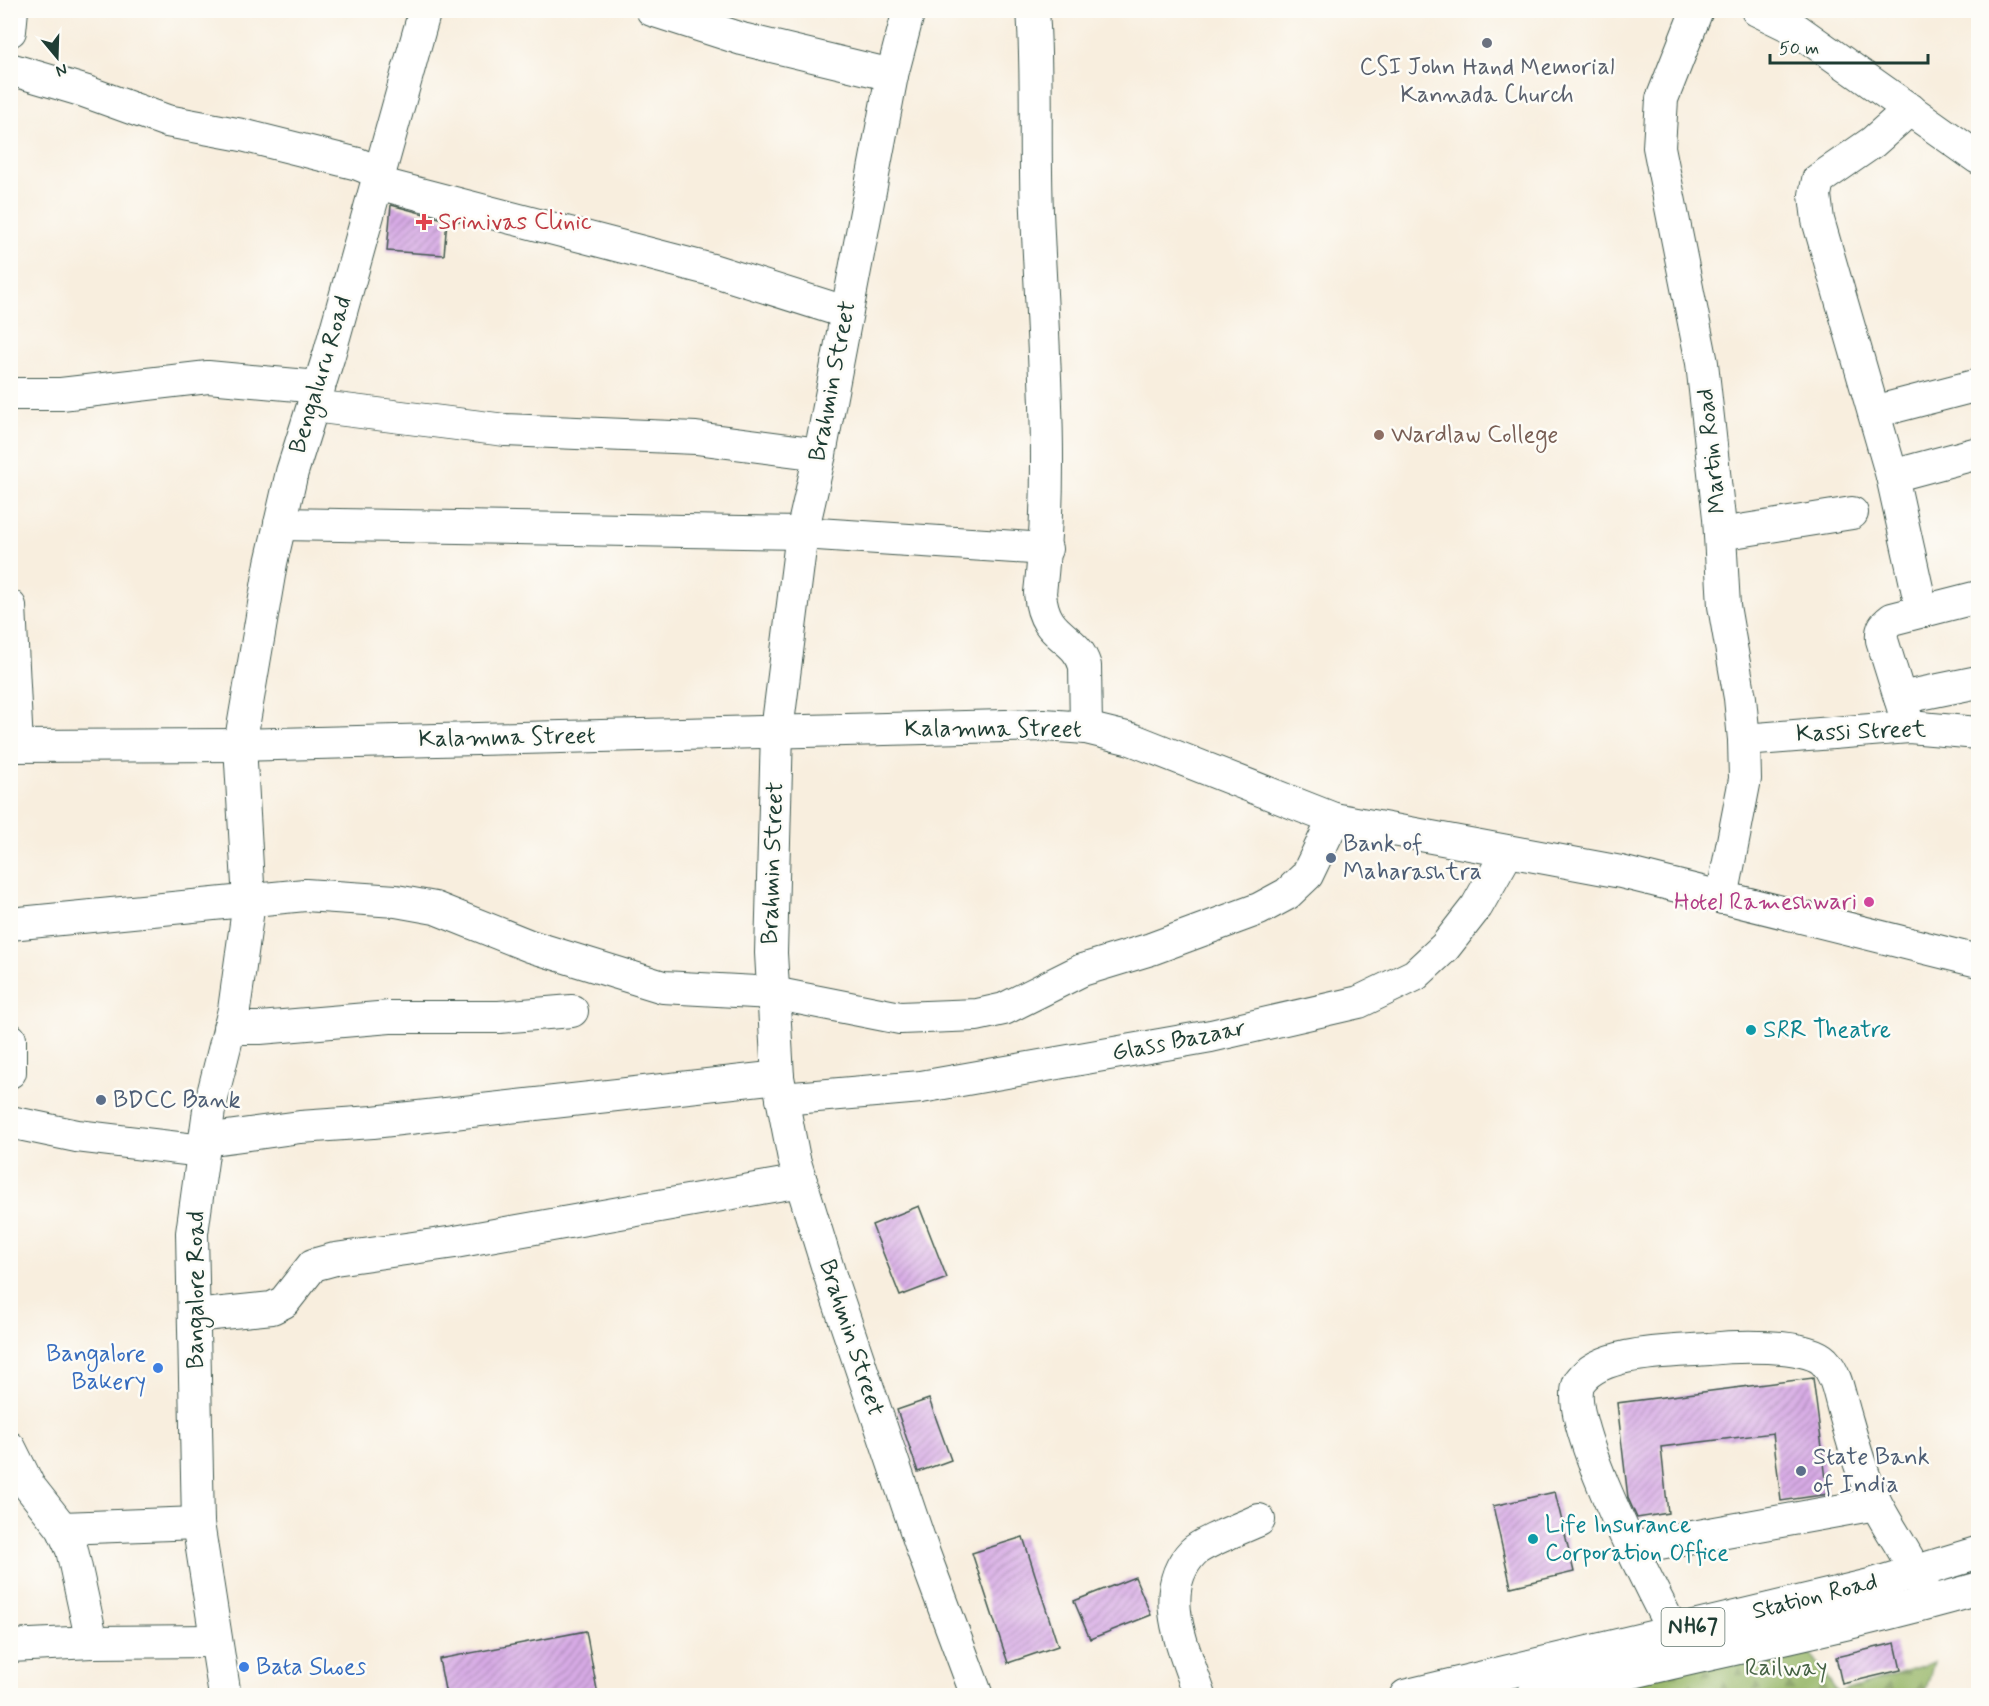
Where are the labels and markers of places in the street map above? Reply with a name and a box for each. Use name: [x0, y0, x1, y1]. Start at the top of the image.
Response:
marker: CSI John Hand Memorial Kannada Church: [1480, 36, 1494, 50]
place label: CSI John Hand Memorial Kannada Church: [1359, 52, 1615, 111]
place label: Srinivas Clinic: [438, 207, 592, 238]
marker: Srinivas Clinic: [415, 213, 433, 231]
place label: Wardlaw College: [1391, 420, 1558, 453]
marker: Wardlaw College: [1372, 428, 1386, 442]
place label: Bank of Maharashtra: [1343, 829, 1482, 888]
marker: Bank of Maharashtra: [1324, 851, 1338, 865]
place label: Hotel Rameshwari: [1674, 887, 1857, 918]
marker: Hotel Rameshwari: [1862, 895, 1876, 909]
place label: SRR Theatre: [1763, 1015, 1891, 1046]
marker: SRR Theatre: [1744, 1023, 1758, 1037]
place label: BDCC Bank: [113, 1085, 241, 1116]
marker: BDCC Bank: [94, 1093, 108, 1107]
place label: Bangalore Bakery: [46, 1339, 146, 1398]
marker: Bangalore Bakery: [151, 1361, 165, 1375]
place label: State Bank of India: [1813, 1442, 1930, 1501]
marker: State Bank of India: [1794, 1464, 1808, 1478]
place label: Life Insurance Corporation Office: [1545, 1510, 1729, 1569]
marker: Life Insurance Corporation Office: [1526, 1532, 1540, 1546]
place label: Bata Shoes: [256, 1652, 367, 1683]
marker: Bata Shoes: [237, 1660, 251, 1674]

